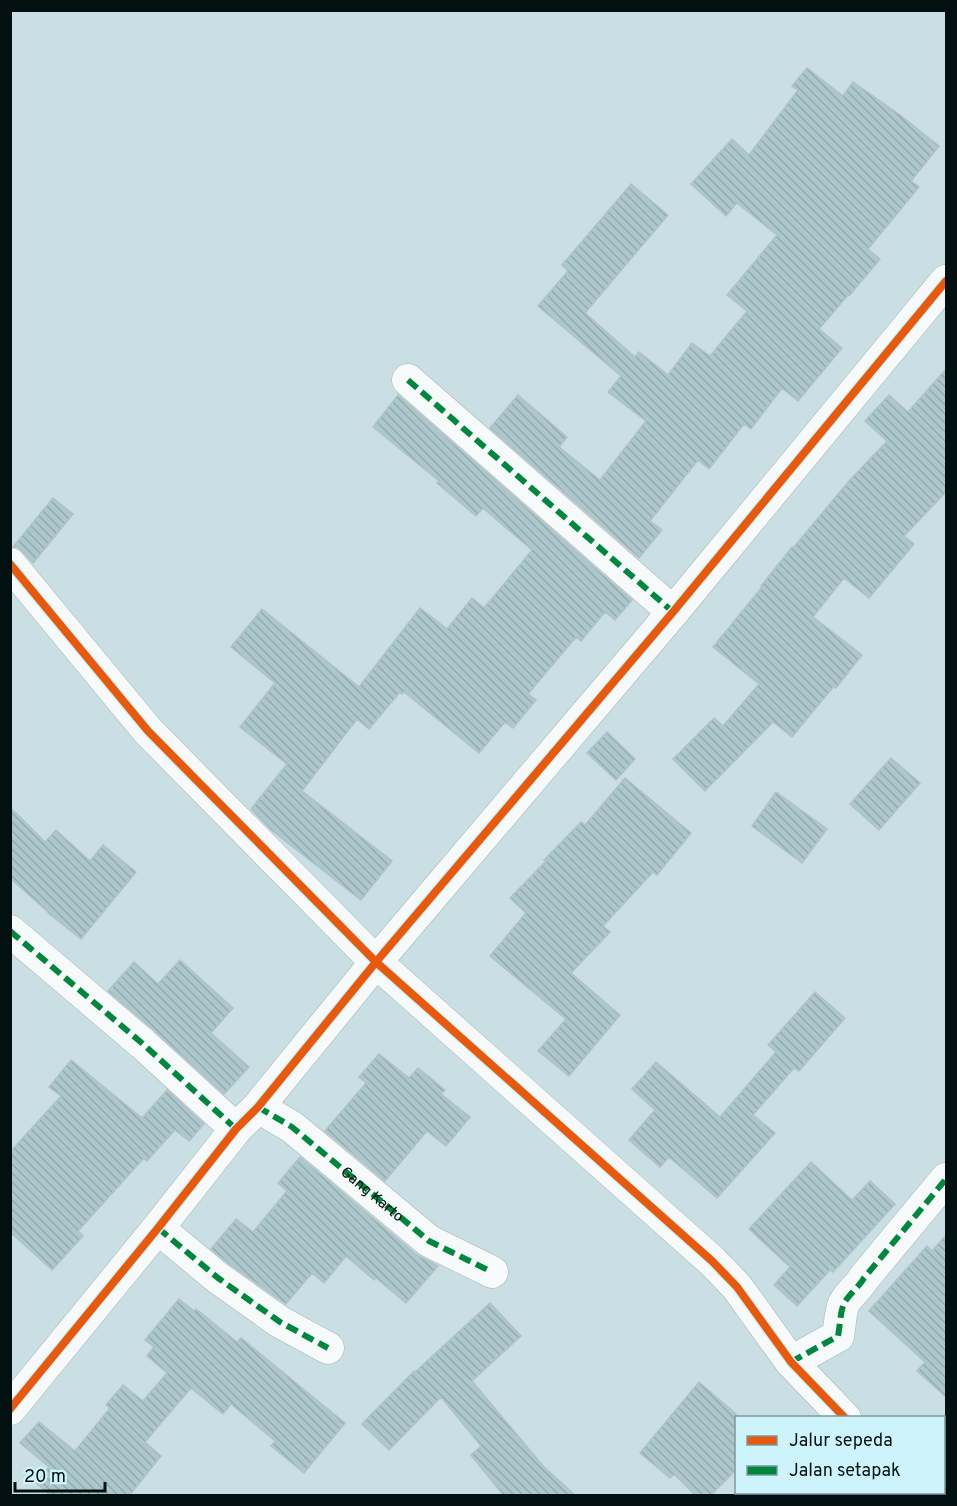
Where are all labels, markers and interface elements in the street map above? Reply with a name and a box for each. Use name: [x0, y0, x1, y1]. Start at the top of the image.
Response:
street label: Gang Karto: [336, 1163, 407, 1227]
legend: [735, 1416, 945, 1494]
text: Jalur sepeda: [789, 1430, 893, 1453]
scale bar: [15, 1455, 105, 1493]
text: Jalan setapak: [789, 1460, 901, 1483]
text: 20 m: [24, 1466, 66, 1489]

